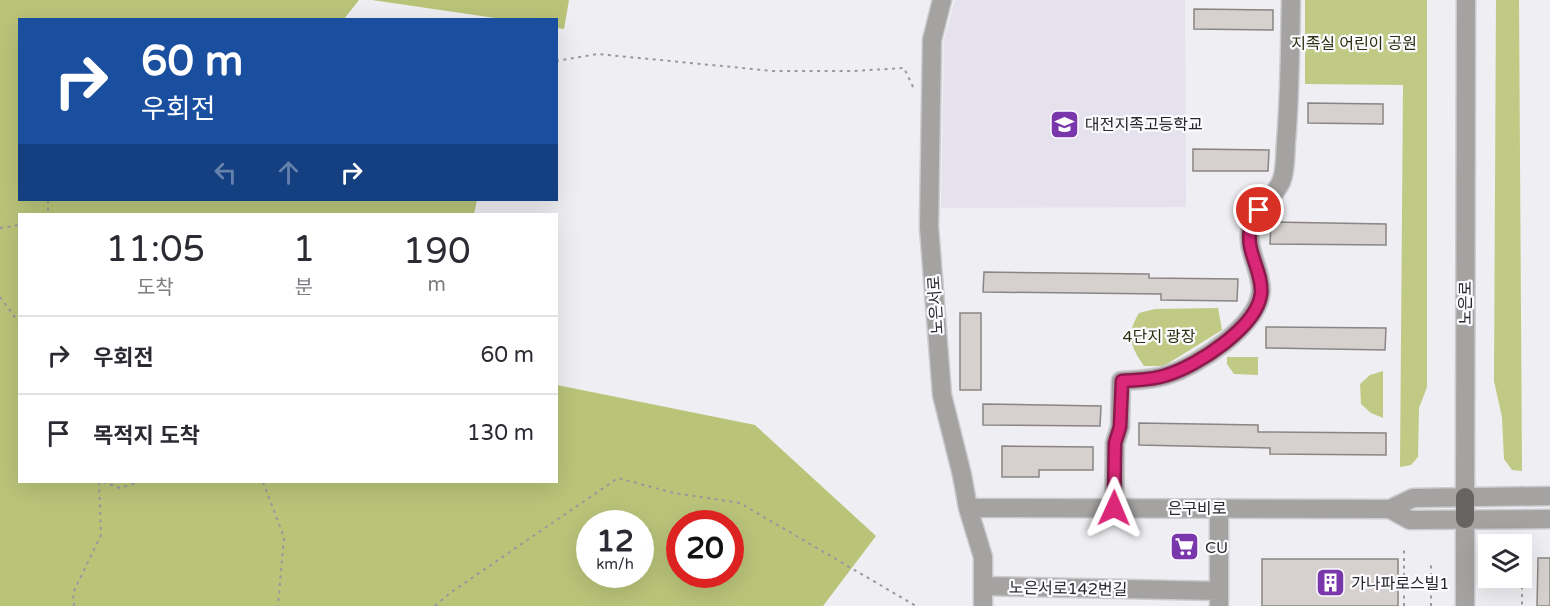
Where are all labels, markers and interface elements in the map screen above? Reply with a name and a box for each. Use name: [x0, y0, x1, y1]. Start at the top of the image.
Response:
park label: 지족실 어린이 공원: [1291, 34, 1417, 54]
text: 60 m: [141, 36, 243, 87]
icon: right: [42, 42, 120, 120]
text: 우회전: [141, 93, 216, 126]
school or university icon: 대전지족고등학교: [1048, 108, 1080, 140]
place label: 대전지족고등학교: [1085, 115, 1203, 135]
icon: left: [209, 156, 242, 189]
icon: ahead: [272, 156, 305, 189]
icon: right: [335, 156, 368, 189]
pin: [1233, 184, 1284, 235]
icon: arrive: [1242, 193, 1275, 226]
text: 11:05: [105, 228, 205, 271]
text: 1: [293, 228, 315, 271]
text: 190: [403, 230, 471, 273]
text: m: [427, 273, 446, 297]
street label: 노은서로: [924, 275, 948, 335]
text: 도착: [137, 276, 174, 300]
text: 분: [295, 276, 313, 300]
street label: 노은로: [1456, 281, 1476, 325]
park label: 4단지 광장: [1122, 327, 1196, 347]
icon: right: [42, 339, 75, 372]
text: 60 m: [480, 342, 534, 368]
text: 우회전: [93, 345, 154, 371]
icon: arrive: [42, 417, 75, 450]
text: 130 m: [467, 420, 534, 446]
text: 목적지 도착: [93, 423, 200, 449]
position arrow: [1082, 476, 1146, 540]
street label: 은구비로: [1168, 499, 1227, 519]
speed limit sign: 20: [666, 510, 744, 588]
text: 12: [596, 523, 634, 560]
supermarket icon: CU: [1168, 531, 1200, 563]
map controls: [1478, 534, 1532, 588]
button: layers: [1478, 534, 1532, 588]
place label: CU: [1205, 538, 1228, 558]
text: km/h: [596, 555, 634, 573]
building icon: 가나파로스빌1: [1314, 567, 1346, 599]
place label: 가나파로스빌1: [1351, 574, 1449, 594]
street label: 노은서로142번길: [1009, 578, 1127, 600]

